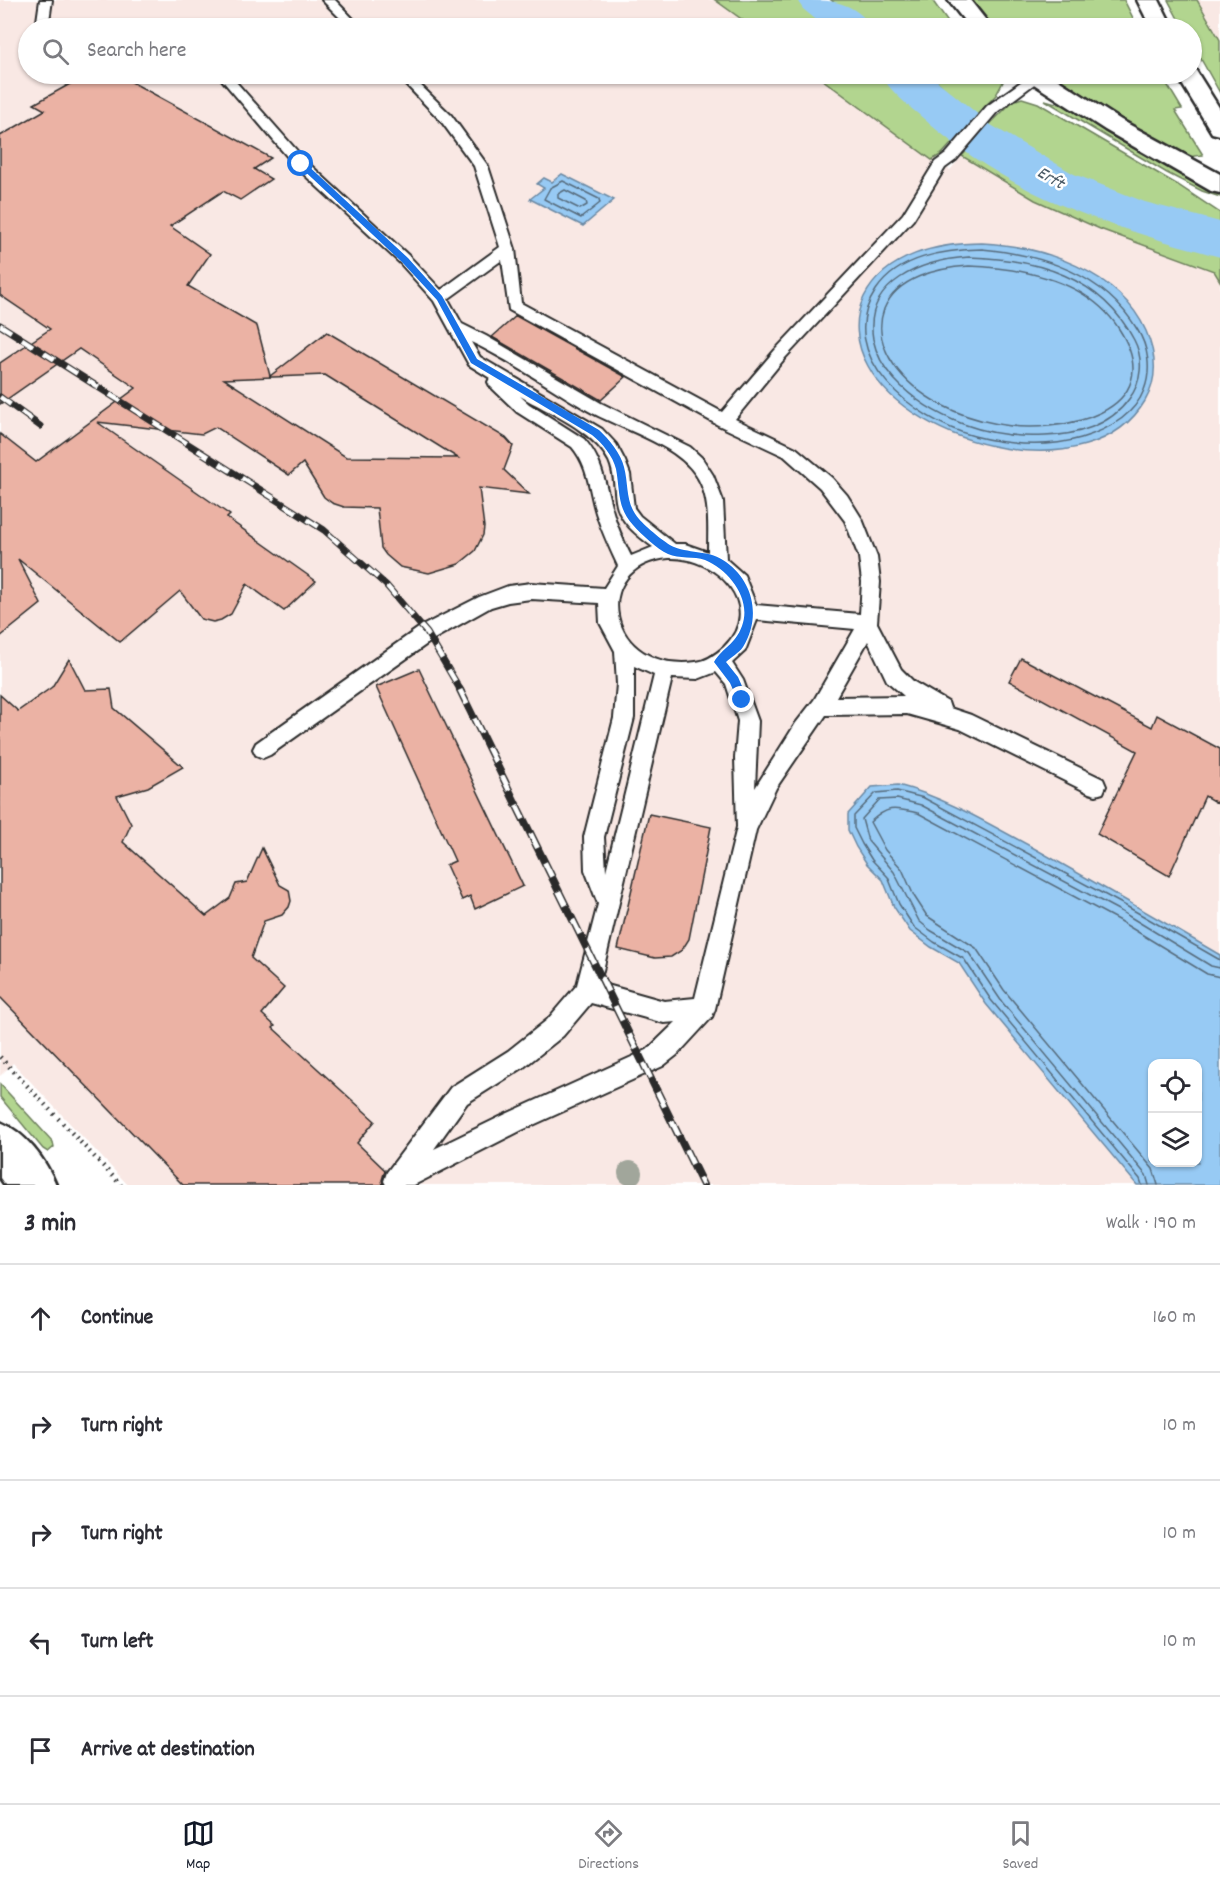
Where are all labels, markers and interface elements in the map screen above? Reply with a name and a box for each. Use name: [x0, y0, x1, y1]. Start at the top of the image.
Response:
search box: [18, 18, 1202, 84]
icon: search: [39, 35, 72, 68]
text: Search here: [87, 36, 186, 67]
route start: [287, 150, 313, 176]
water label: Erft: [1032, 161, 1070, 198]
route end: [728, 686, 754, 712]
map controls: [1148, 1059, 1202, 1167]
button: locate: [1148, 1059, 1202, 1113]
button: layers: [1148, 1113, 1202, 1167]
text: 3 min: [24, 1206, 76, 1243]
text: Walk · 190 m: [1106, 1210, 1196, 1238]
icon: ahead: [24, 1302, 57, 1335]
text: Continue: [81, 1303, 153, 1334]
text: 160 m: [1153, 1304, 1196, 1332]
icon: right: [24, 1410, 57, 1443]
text: Turn right: [81, 1411, 163, 1442]
text: 10 m: [1162, 1412, 1196, 1440]
icon: right: [24, 1518, 57, 1551]
text: Turn right: [81, 1519, 163, 1550]
text: 10 m: [1162, 1520, 1196, 1548]
icon: left: [24, 1626, 57, 1659]
text: Turn left: [81, 1627, 153, 1658]
text: 10 m: [1162, 1628, 1196, 1656]
icon: arrive: [24, 1734, 57, 1767]
text: Arrive at destination: [81, 1735, 255, 1766]
tab: Map: [182, 1817, 215, 1876]
tab: Directions: [578, 1817, 639, 1876]
tab: Saved: [1002, 1817, 1038, 1876]

